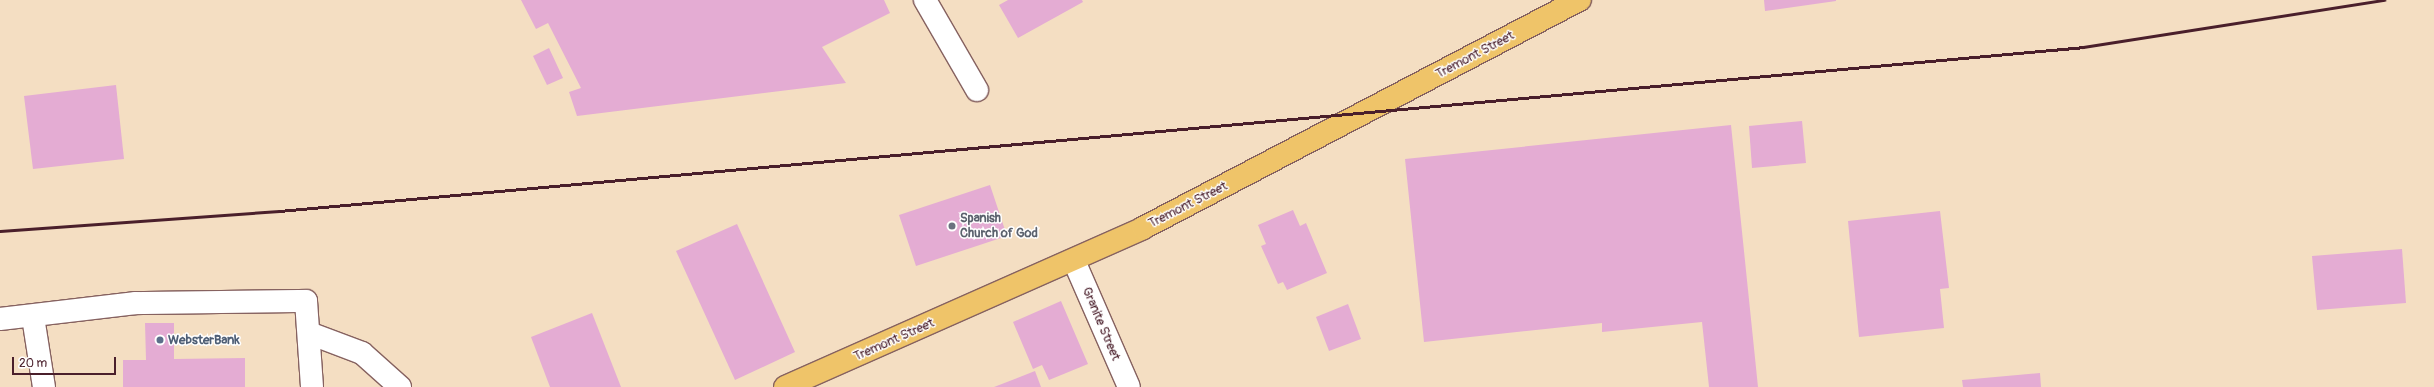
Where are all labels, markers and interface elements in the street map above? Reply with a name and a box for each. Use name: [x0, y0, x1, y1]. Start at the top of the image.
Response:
street label: Tremont Street: [1433, 28, 1517, 82]
street label: Tremont Street: [1146, 178, 1230, 232]
place label: Spanish Church of God: [960, 211, 1038, 242]
marker: Spanish Church of God: [947, 221, 957, 231]
street label: Granite Street: [1079, 285, 1123, 363]
street label: Tremont Street: [851, 315, 937, 365]
place label: WebsterBank: [168, 332, 240, 348]
marker: WebsterBank: [155, 335, 165, 345]
scale bar: [14, 349, 118, 375]
text: 20 m: [19, 356, 47, 371]

